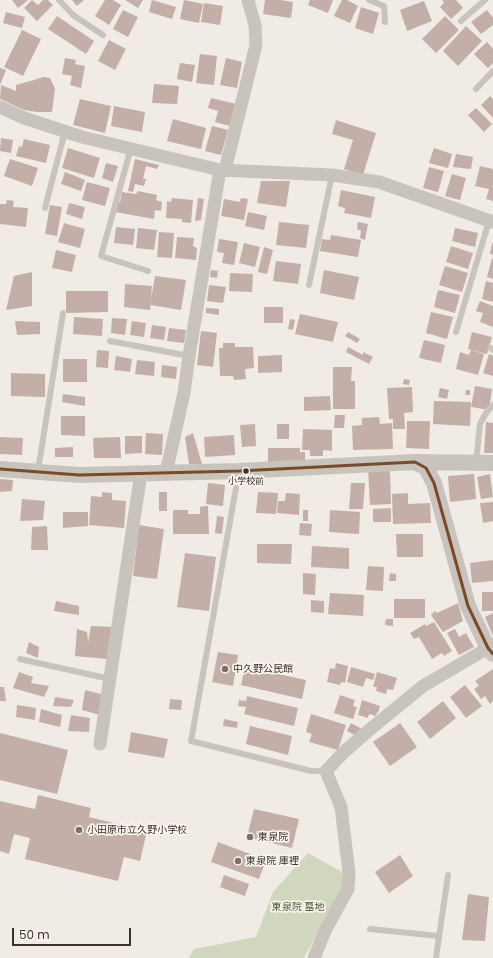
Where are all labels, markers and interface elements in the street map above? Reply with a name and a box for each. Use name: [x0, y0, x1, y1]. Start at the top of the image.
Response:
marker: 小学校前: [241, 466, 251, 476]
place label: 小学校前: [228, 477, 264, 487]
place label: 中久野公民館: [233, 663, 293, 675]
marker: 中久野公民館: [220, 664, 230, 674]
place label: 小田原市立久野小学校: [87, 824, 187, 836]
marker: 小田原市立久野小学校: [74, 825, 84, 835]
place label: 東泉院: [258, 831, 288, 843]
marker: 東泉院: [245, 832, 255, 842]
place label: 東泉院 庫裡: [246, 855, 299, 867]
marker: 東泉院 庫裡: [233, 856, 243, 866]
park label: 東泉院 墓地: [272, 901, 324, 913]
scale bar: [14, 920, 133, 946]
text: 50 m: [19, 926, 50, 943]

